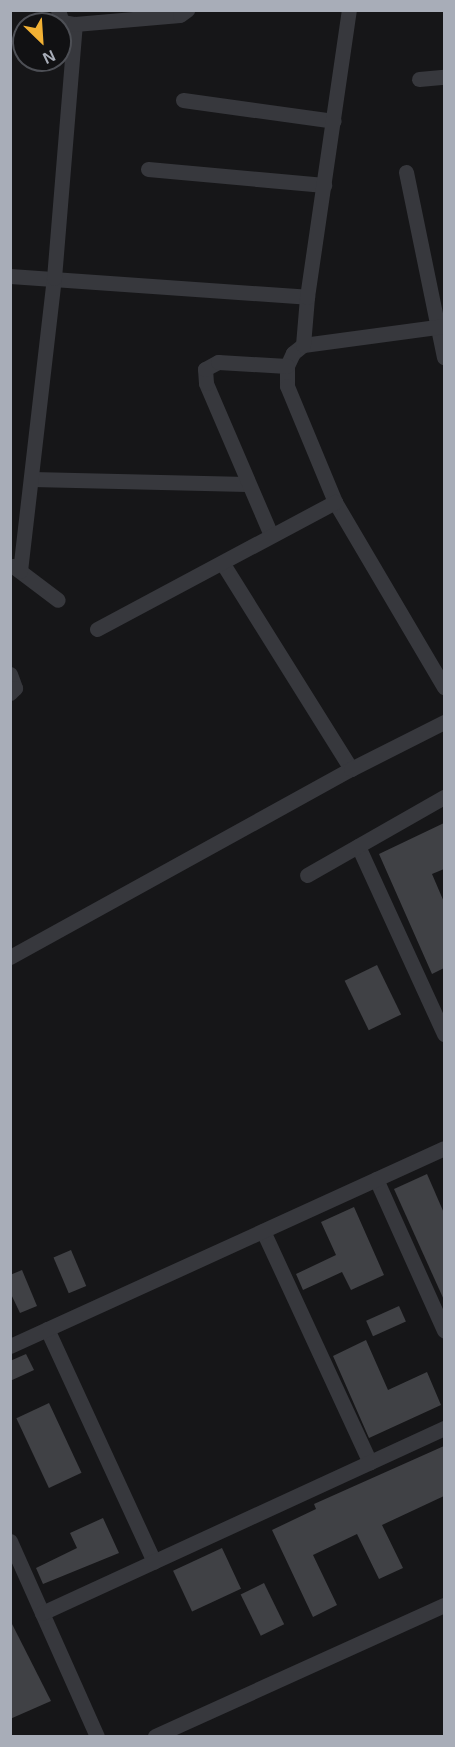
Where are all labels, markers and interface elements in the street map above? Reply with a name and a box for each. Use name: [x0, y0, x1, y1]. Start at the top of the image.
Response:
north arrow: [12, 12, 72, 72]
text: N: [40, 47, 58, 67]

